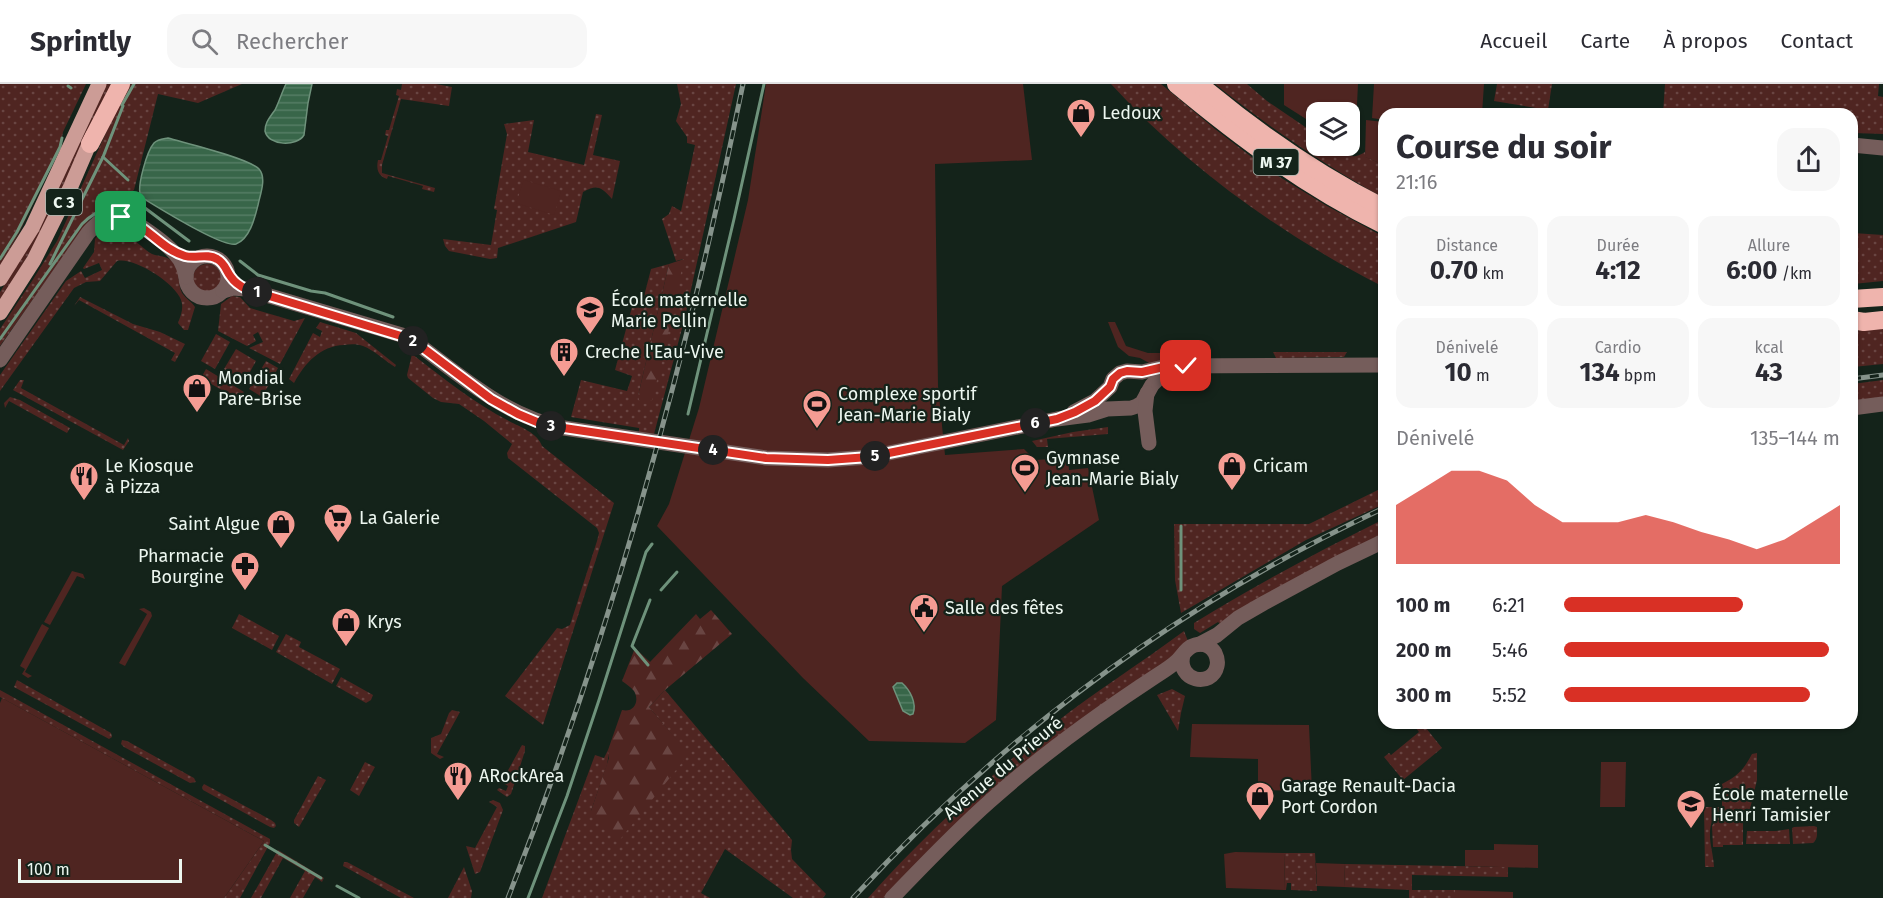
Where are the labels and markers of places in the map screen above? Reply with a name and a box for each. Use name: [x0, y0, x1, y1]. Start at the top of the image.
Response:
shop icon: Ledoux: [1065, 97, 1097, 139]
place label: Ledoux: [1102, 102, 1161, 124]
pin: [95, 191, 146, 242]
pin: 1: [242, 277, 272, 307]
place label: École maternelle Marie Pellin: [611, 288, 748, 332]
school or university icon: École maternelle Marie Pellin: [574, 294, 606, 336]
pin: 2: [398, 326, 428, 356]
building icon: Creche l'Eau-Vive: [548, 336, 580, 378]
pin: [1160, 340, 1211, 391]
place label: Creche l'Eau-Vive: [585, 341, 724, 363]
place label: Mondial Pare-Brise: [218, 367, 302, 410]
shop icon: Mondial Pare-Brise: [181, 372, 213, 414]
place label: Complexe sportif Jean-Marie Bialy: [838, 383, 978, 426]
sports icon: Complexe sportif Jean-Marie Bialy: [801, 388, 833, 430]
pin: 6: [1020, 408, 1050, 438]
pin: 3: [536, 411, 566, 441]
pin: 4: [698, 435, 728, 465]
pin: 5: [860, 441, 890, 471]
place label: Gymnase Jean-Marie Bialy: [1046, 447, 1179, 490]
shop icon: Cricam: [1216, 450, 1248, 492]
sports icon: Gymnase Jean-Marie Bialy: [1009, 452, 1041, 494]
place label: Le Kiosque à Pizza: [105, 455, 194, 498]
place label: Cricam: [1253, 455, 1308, 477]
restaurant icon: Le Kiosque à Pizza: [68, 460, 100, 502]
supermarket icon: La Galerie: [322, 502, 354, 544]
place label: La Galerie: [359, 507, 440, 529]
shop icon: Saint Algue: [265, 508, 297, 550]
place label: Saint Algue: [168, 513, 260, 535]
place label: Pharmacie Bourgine: [138, 545, 224, 588]
pharmacy icon: Pharmacie Bourgine: [229, 550, 261, 592]
public building icon: Salle des fêtes: [908, 592, 940, 634]
place label: Salle des fêtes: [945, 597, 1063, 619]
shop icon: Krys: [330, 606, 362, 648]
place label: Krys: [367, 611, 402, 633]
restaurant icon: ARockArea: [442, 760, 474, 802]
place label: ARockArea: [479, 765, 564, 787]
place label: Garage Renault-Dacia Port Cordon: [1281, 775, 1456, 818]
shop icon: Garage Renault-Dacia Port Cordon: [1244, 780, 1276, 822]
place label: École maternelle Henri Tamisier: [1712, 782, 1849, 826]
school or university icon: École maternelle Henri Tamisier: [1675, 788, 1707, 830]

